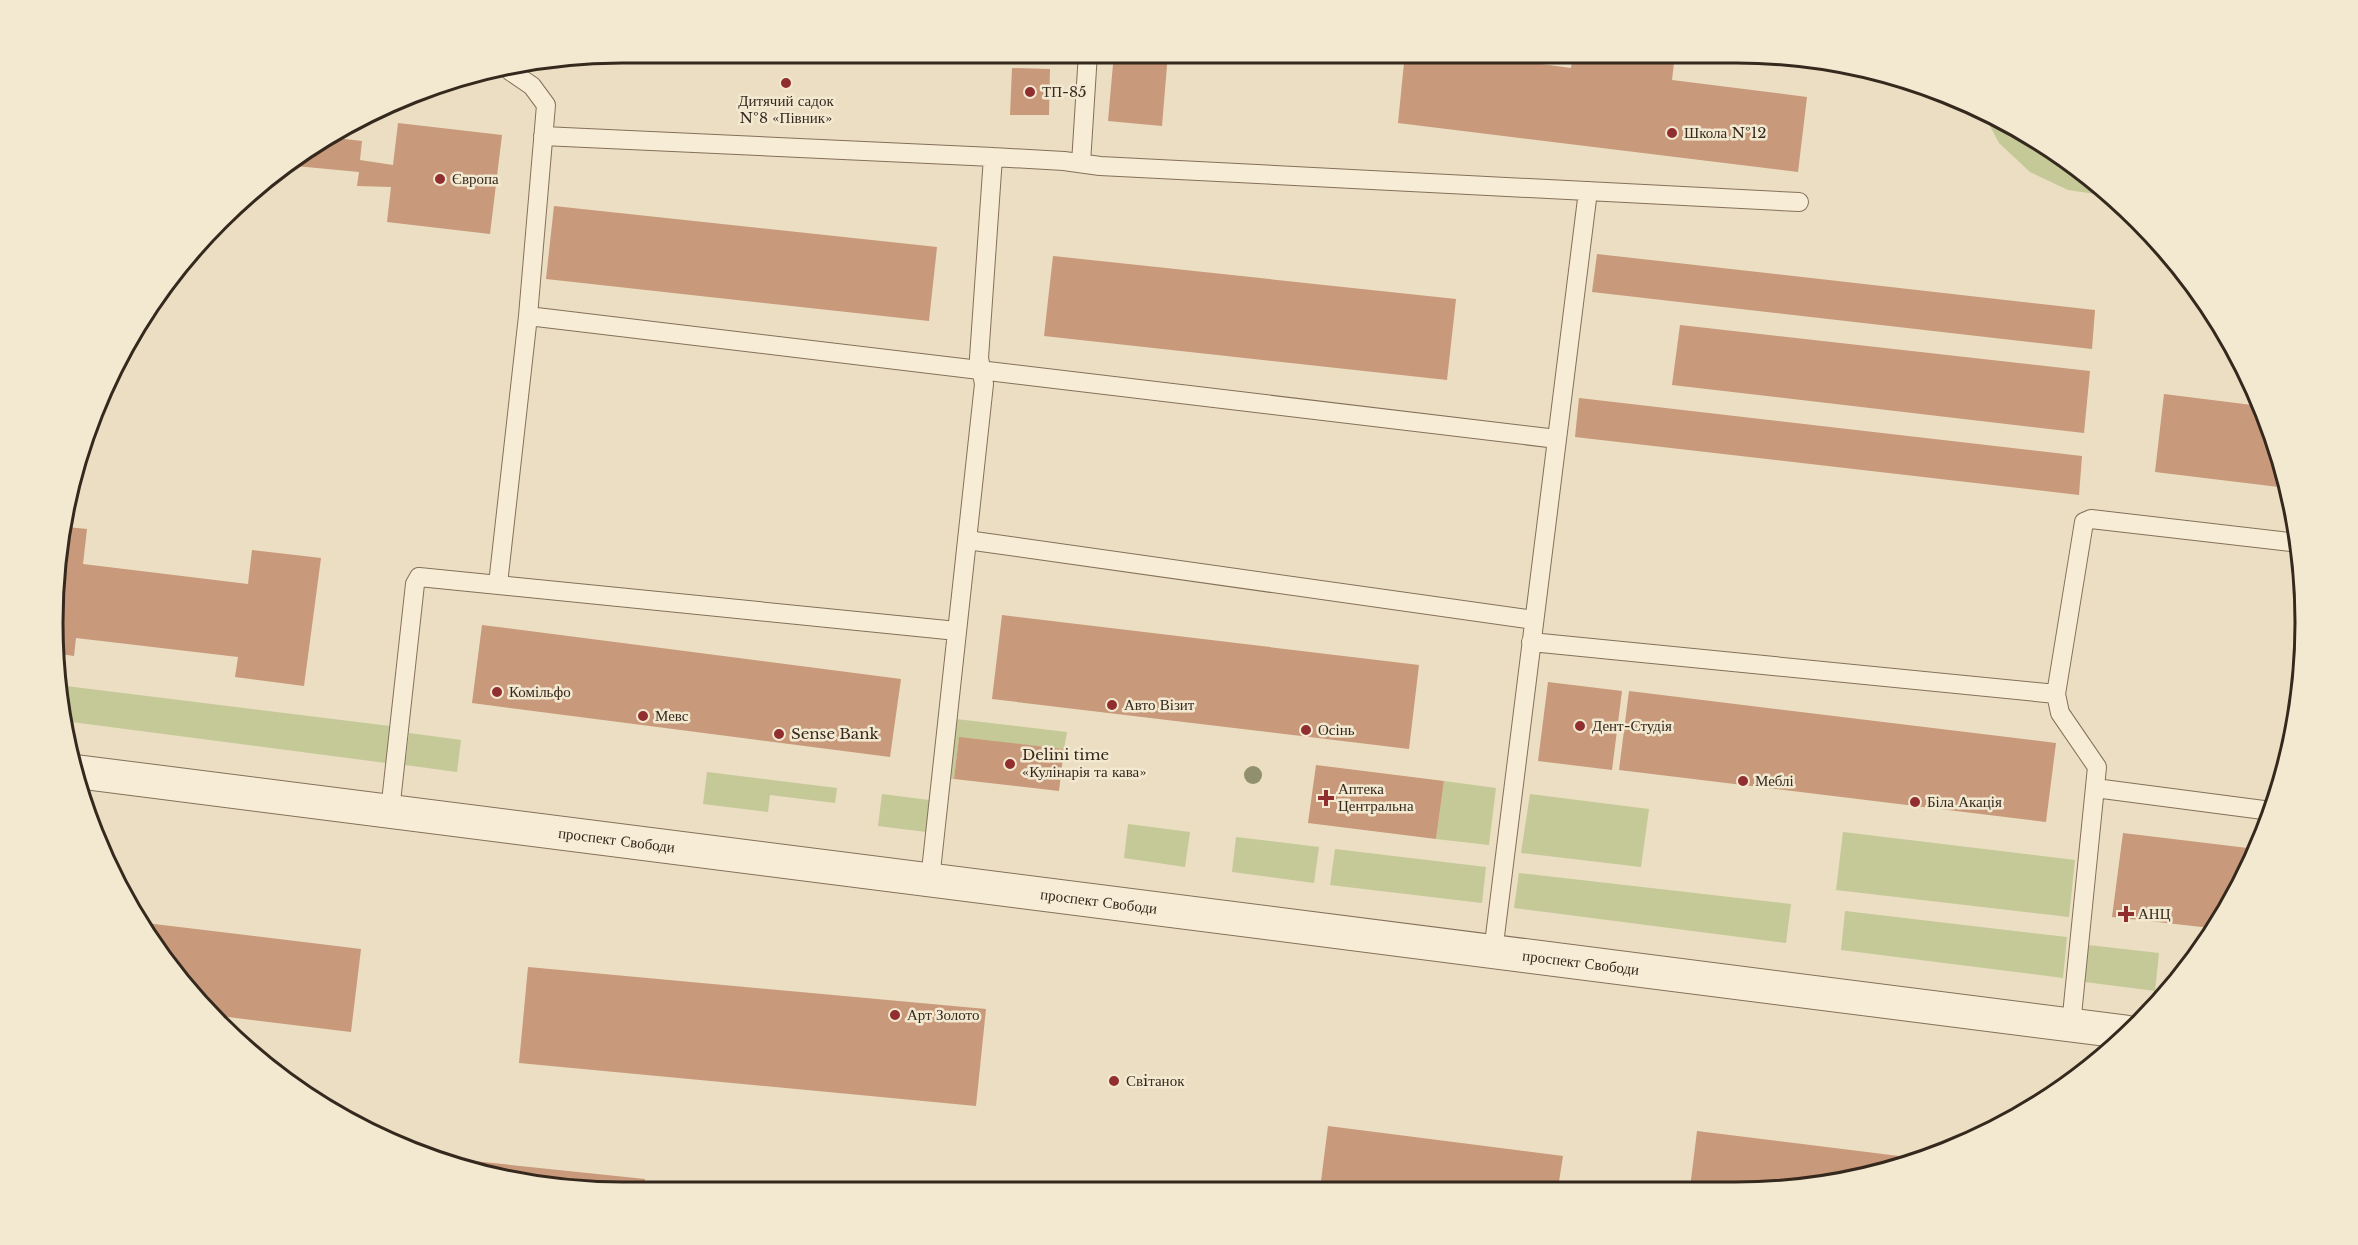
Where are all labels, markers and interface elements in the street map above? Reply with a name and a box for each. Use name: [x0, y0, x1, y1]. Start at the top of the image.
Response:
marker: Дитячий садок №8 «Півник»: [779, 76, 793, 90]
place label: ТП-85: [1042, 82, 1087, 101]
marker: ТП-85: [1023, 85, 1037, 99]
place label: Дитячий садок №8 «Півник»: [738, 91, 834, 127]
place label: Школа №12: [1684, 123, 1767, 142]
marker: Школа №12: [1665, 126, 1679, 140]
place label: Європа: [452, 169, 499, 188]
marker: Європа: [433, 172, 447, 186]
place label: Комільфо: [509, 682, 571, 701]
marker: Комільфо: [490, 685, 504, 699]
place label: Авто Візит: [1124, 695, 1195, 714]
marker: Авто Візит: [1105, 698, 1119, 712]
place label: Мевс: [655, 706, 689, 725]
marker: Мевс: [636, 709, 650, 723]
place label: Дент-Студія: [1592, 716, 1672, 735]
marker: Дент-Студія: [1573, 719, 1587, 733]
place label: Осінь: [1318, 720, 1355, 739]
marker: Осінь: [1299, 723, 1313, 737]
place label: Sense Bank: [791, 724, 879, 743]
marker: Sense Bank: [772, 727, 786, 741]
place label: Delini time «Кулінарія та кава»: [1022, 745, 1147, 781]
marker: Delini time «Кулінарія та кава»: [1003, 757, 1017, 771]
place label: Меблі: [1755, 771, 1794, 790]
marker: Меблі: [1736, 774, 1750, 788]
place label: Аптека Центральна: [1338, 779, 1414, 815]
marker: Аптека Центральна: [1319, 791, 1333, 805]
place label: Біла Акація: [1927, 792, 2002, 811]
marker: Біла Акація: [1908, 795, 1922, 809]
street label: проспект Свободи: [557, 823, 676, 857]
street label: проспект Свободи: [1039, 884, 1158, 918]
place label: АНЦ: [2138, 904, 2171, 923]
marker: АНЦ: [2119, 907, 2133, 921]
street label: проспект Свободи: [1521, 945, 1640, 979]
place label: Арт Золото: [907, 1005, 979, 1024]
marker: Арт Золото: [888, 1008, 902, 1022]
place label: Свiтанок: [1126, 1071, 1185, 1090]
marker: Свiтанок: [1107, 1074, 1121, 1088]

